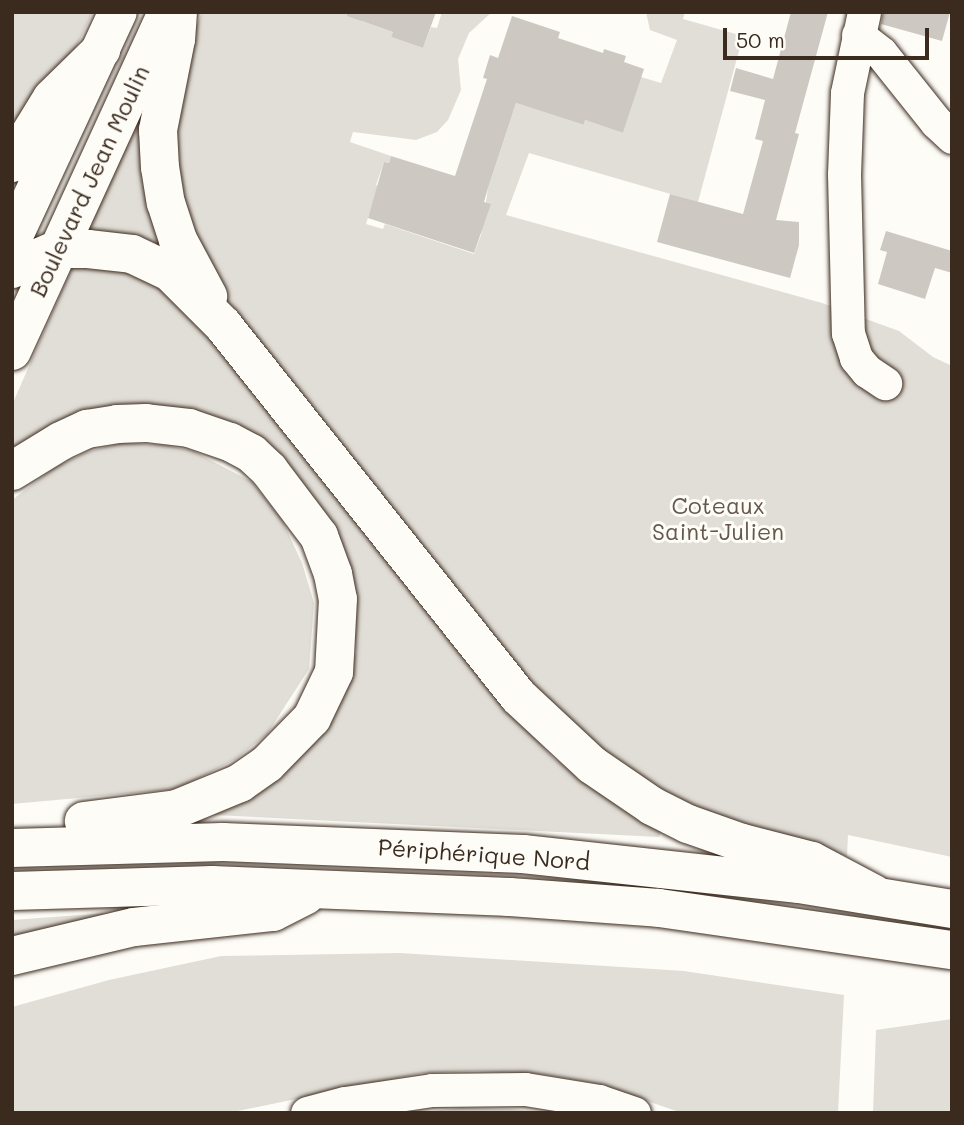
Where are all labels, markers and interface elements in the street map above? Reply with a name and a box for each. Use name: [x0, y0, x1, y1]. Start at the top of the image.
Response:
scale bar: [726, 14, 932, 58]
text: 50 m: [736, 26, 785, 53]
street label: Boulevard Jean Moulin: [23, 61, 155, 301]
park label: Coteaux Saint-Julien: [652, 491, 784, 545]
street label: Périphérique Nord: [377, 833, 591, 875]

